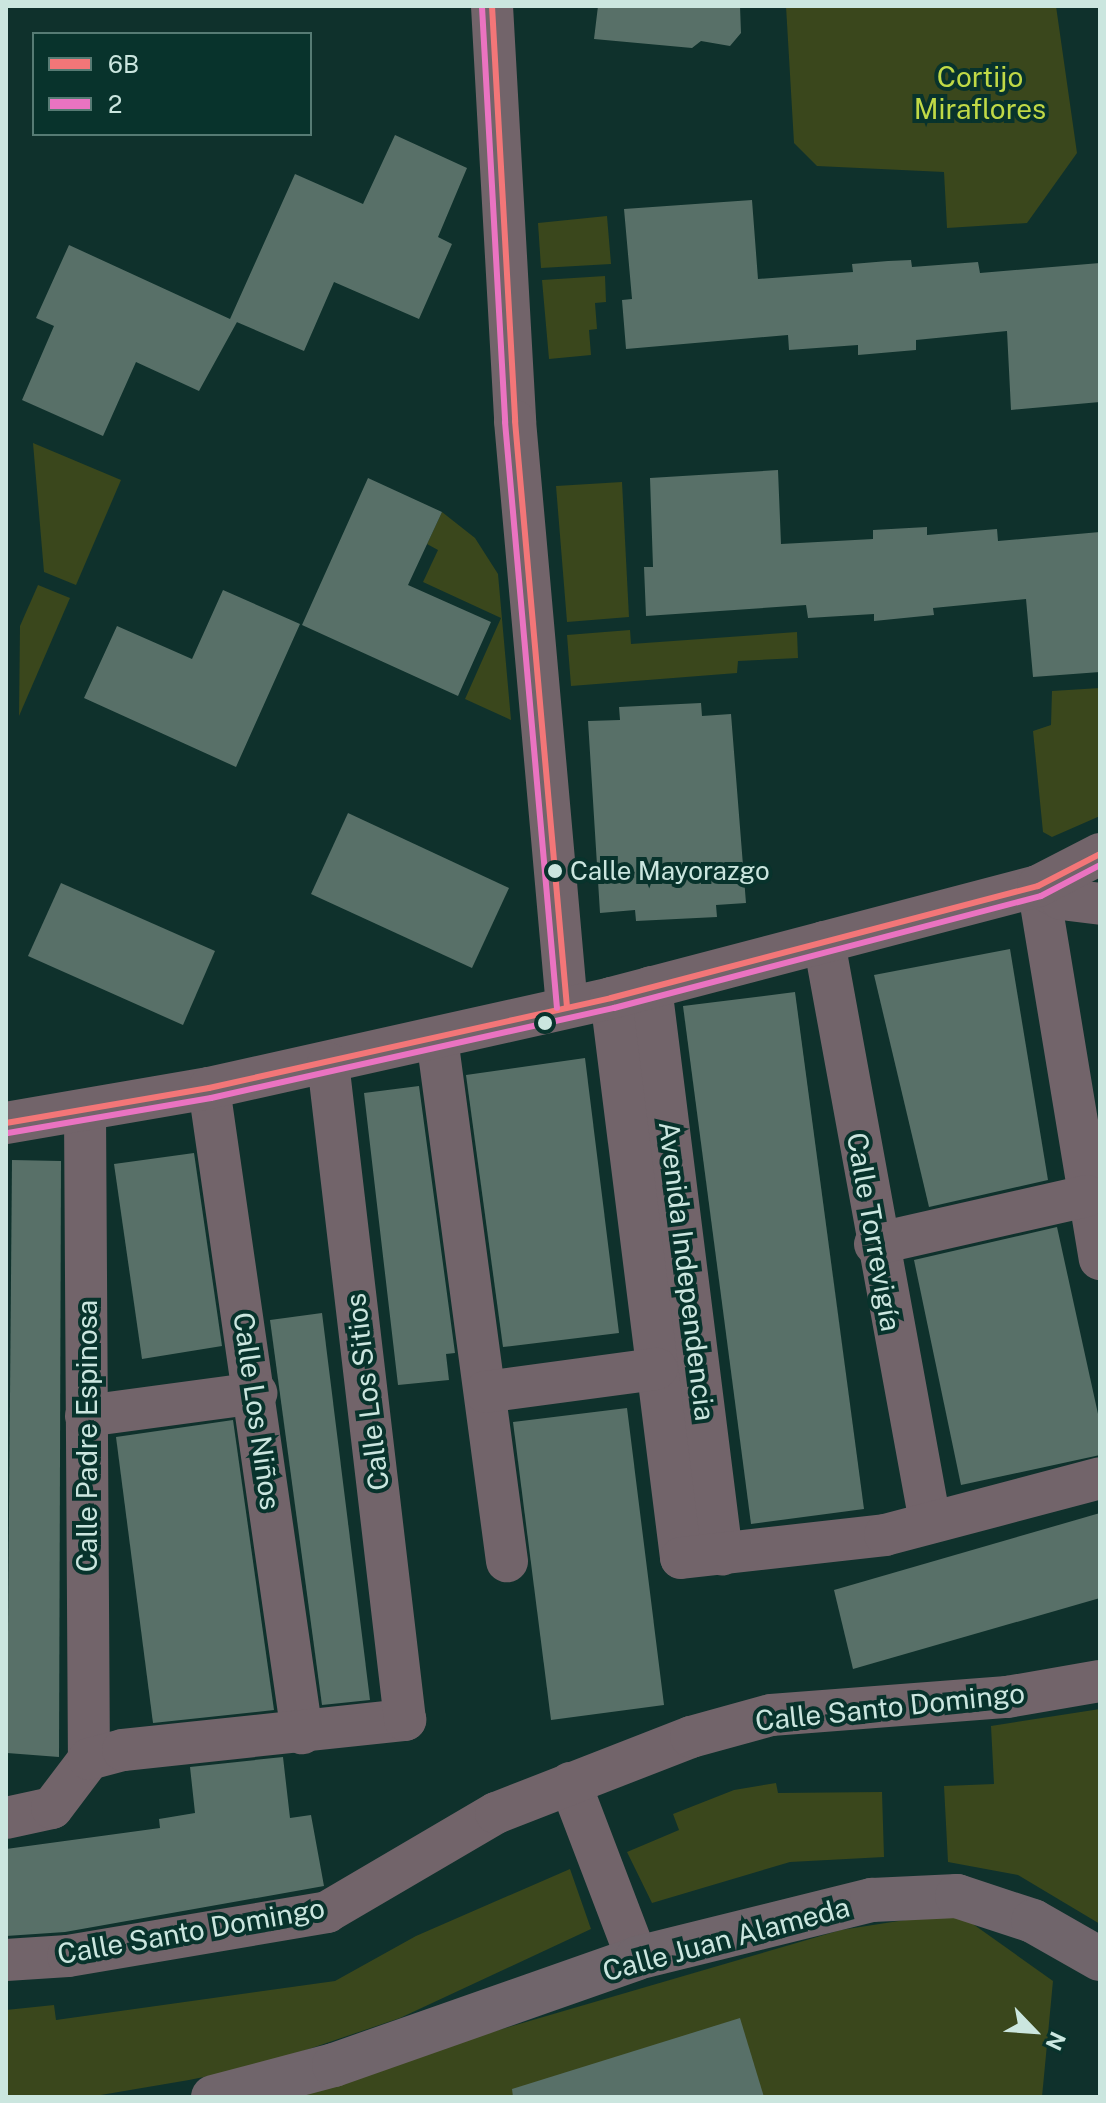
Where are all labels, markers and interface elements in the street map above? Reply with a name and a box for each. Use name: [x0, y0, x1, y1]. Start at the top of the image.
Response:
legend: [32, 32, 312, 136]
text: 6B: [108, 50, 139, 78]
park label: Cortijo Miraflores: [914, 60, 1046, 126]
text: 2: [108, 90, 122, 118]
place label: Calle Mayorazgo: [570, 855, 770, 887]
marker: Calle Mayorazgo: [547, 863, 563, 879]
unlabelled marker: [537, 1015, 553, 1031]
street label: Avenida Independencia: [652, 1119, 722, 1423]
street label: Calle Torrevigía: [840, 1130, 908, 1334]
street label: Calle Los Sitios: [338, 1291, 396, 1493]
street label: Calle Padre Espinosa: [70, 1299, 104, 1573]
street label: Calle Los Niños: [226, 1310, 288, 1512]
street label: Calle Santo Domingo: [753, 1676, 1027, 1738]
street label: Calle Juan Alameda: [599, 1890, 853, 1988]
street label: Calle Santo Domingo: [54, 1891, 328, 1971]
north arrow: [994, 1991, 1074, 2071]
text: N: [1040, 2028, 1071, 2054]

